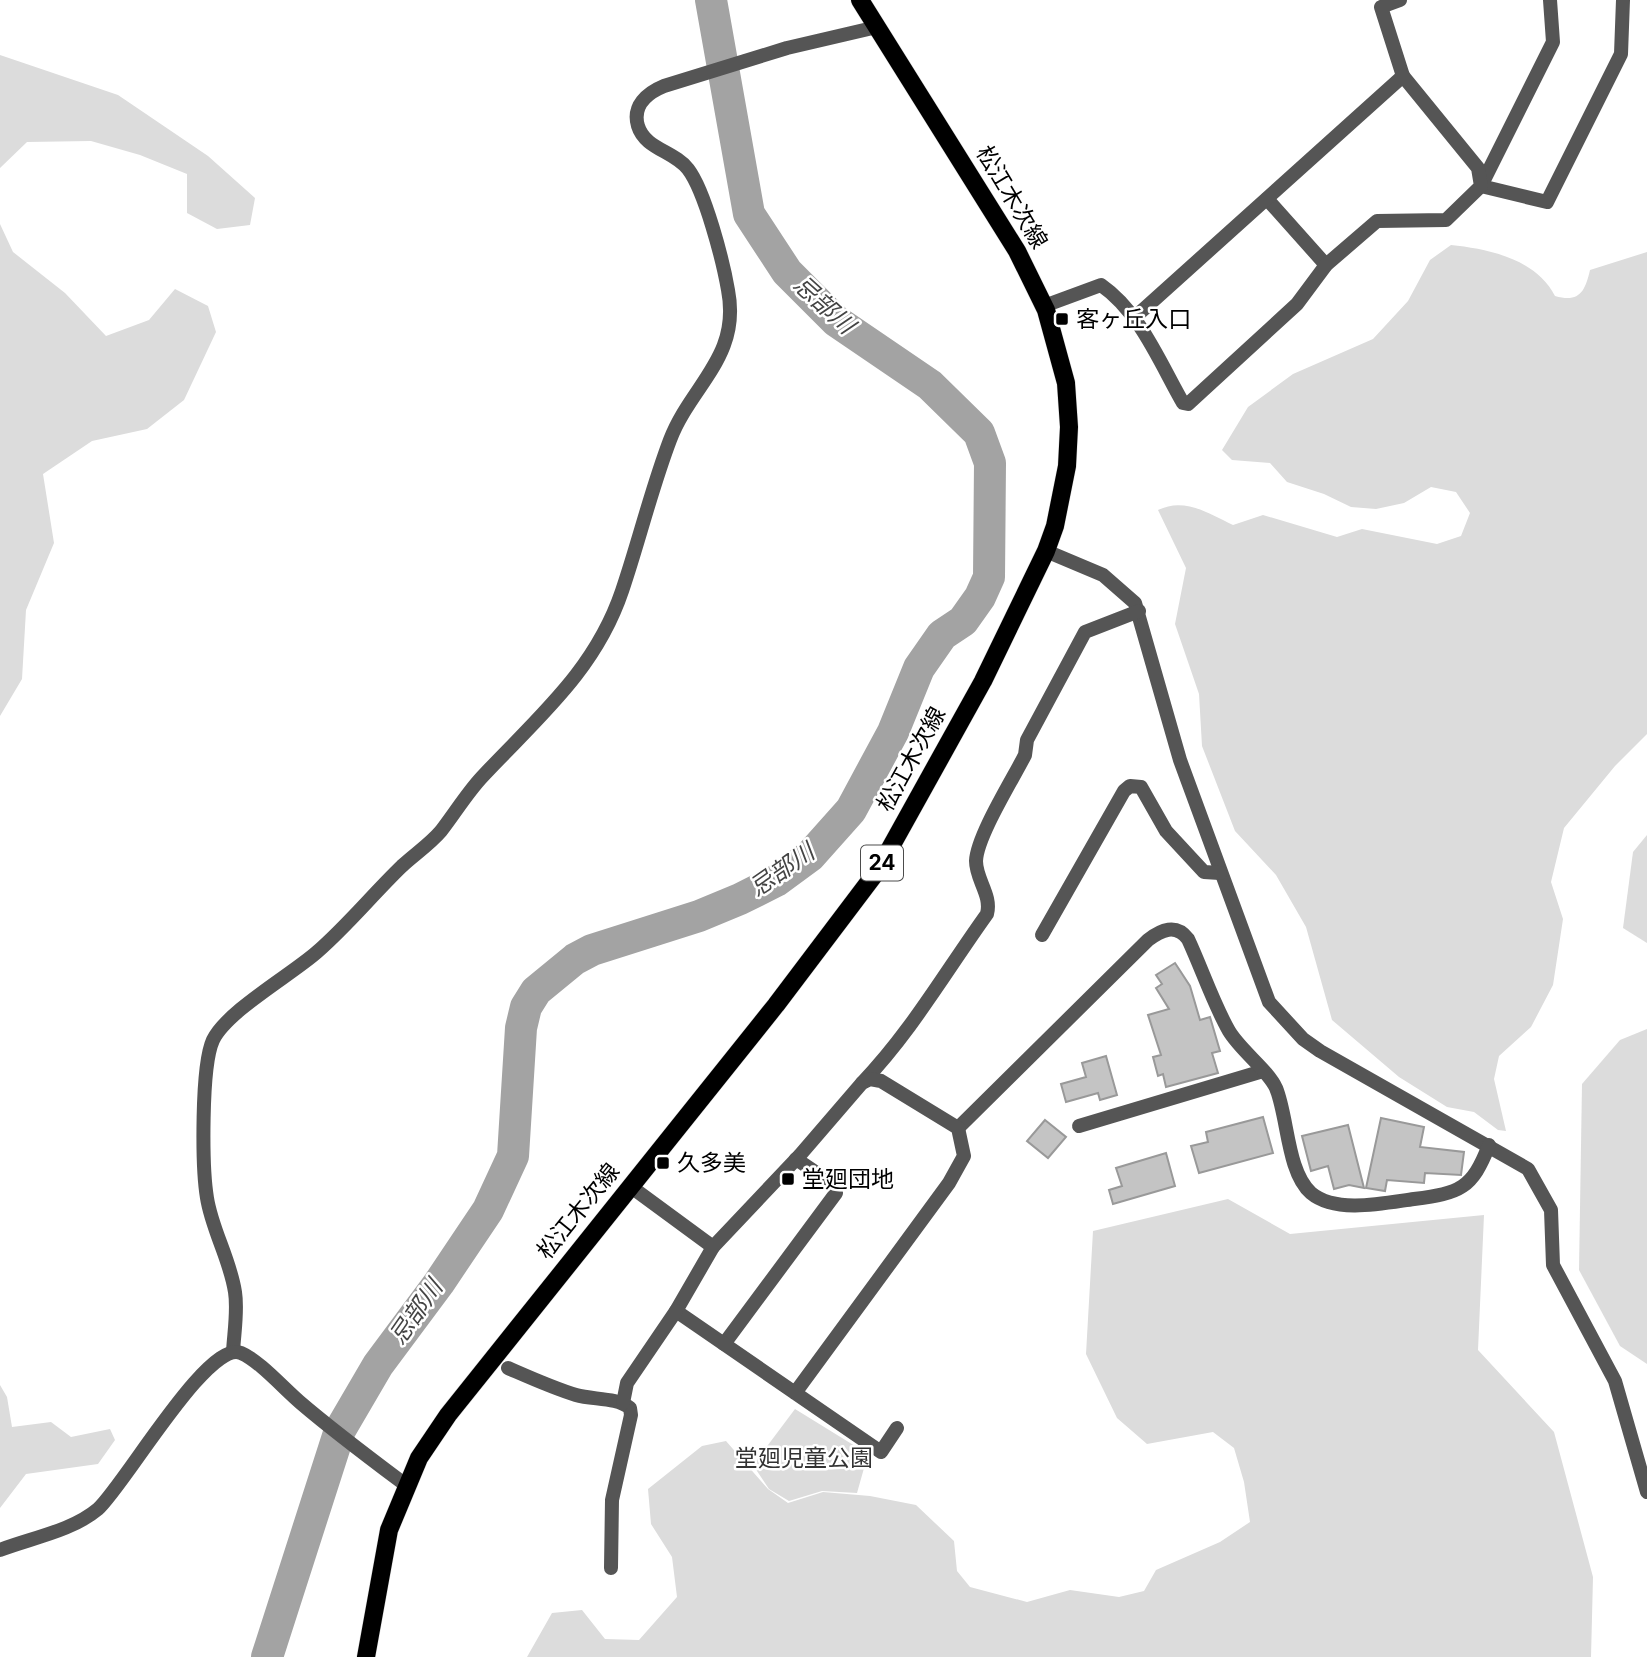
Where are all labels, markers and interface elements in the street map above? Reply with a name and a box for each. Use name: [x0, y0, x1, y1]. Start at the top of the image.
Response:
street label: 松江木次線: [970, 141, 1054, 253]
water label: 忌部川: [788, 270, 863, 342]
place label: 客ヶ丘入口: [1076, 305, 1191, 333]
marker: 客ヶ丘入口: [1054, 311, 1070, 327]
street label: 松江木次線: [871, 702, 951, 816]
water label: 忌部川: [744, 835, 822, 902]
road number: 24: [861, 846, 903, 880]
place label: 久多美: [677, 1149, 746, 1177]
marker: 久多美: [655, 1155, 671, 1171]
street label: 松江木次線: [531, 1158, 625, 1264]
place label: 堂廻団地: [802, 1165, 894, 1193]
marker: 堂廻団地: [780, 1171, 796, 1187]
water label: 忌部川: [383, 1271, 450, 1350]
park label: 堂廻児童公園: [735, 1444, 873, 1472]

